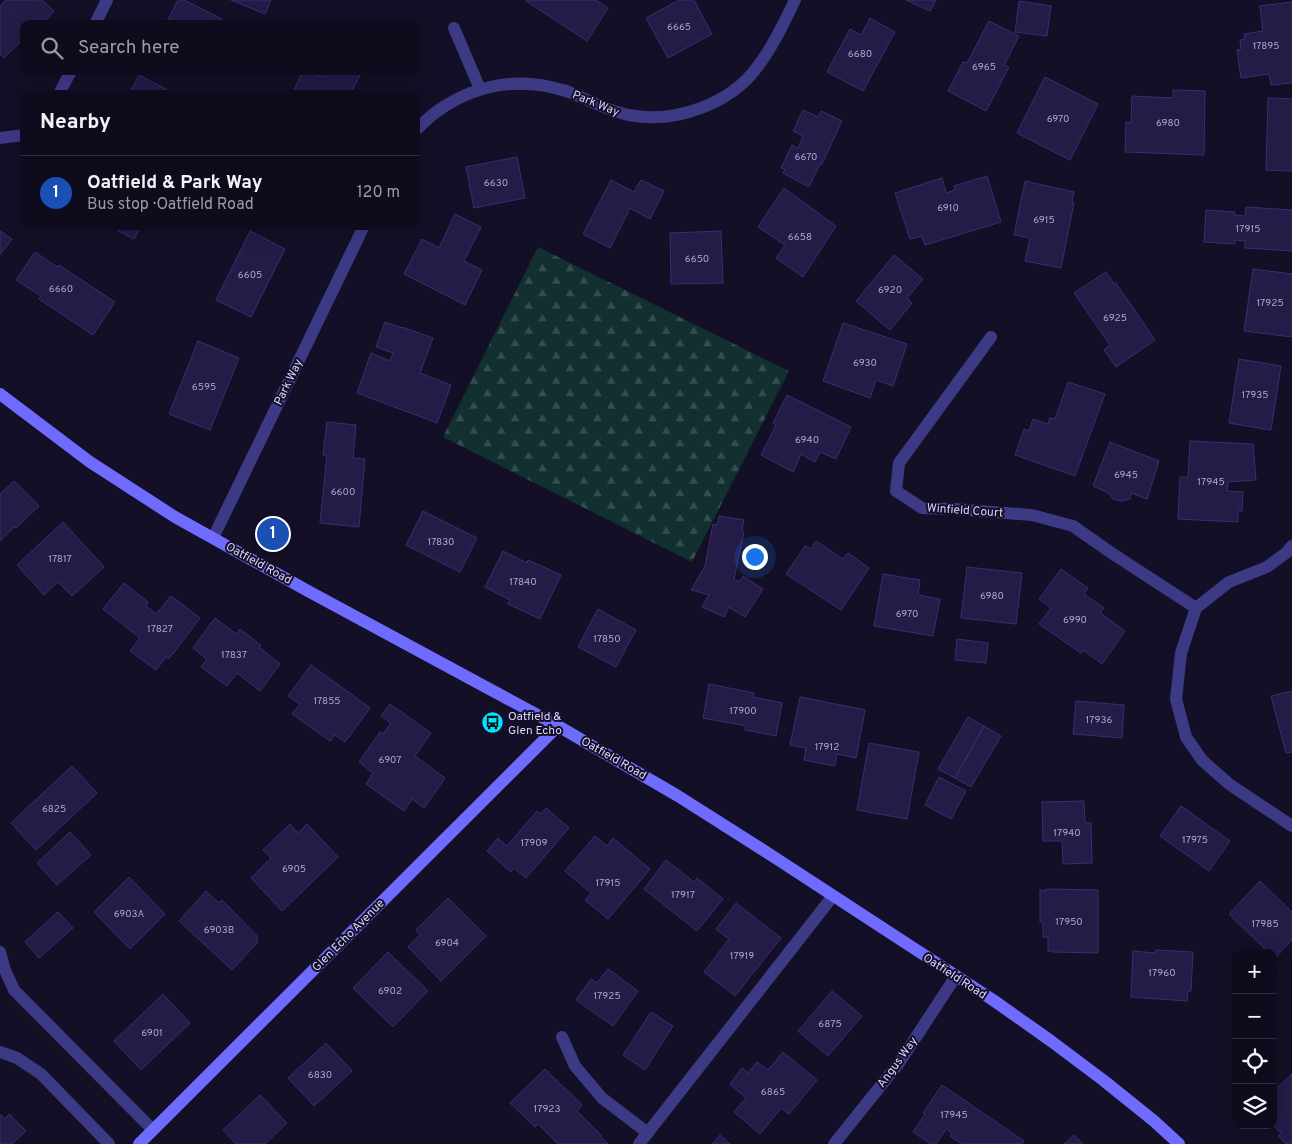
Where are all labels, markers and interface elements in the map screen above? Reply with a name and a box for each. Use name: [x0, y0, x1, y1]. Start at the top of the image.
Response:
search box: [20, 20, 420, 75]
house number: 6665: [667, 21, 691, 34]
icon: search: [38, 34, 66, 62]
text: Search here: [78, 36, 180, 60]
house number: 17895: [1253, 40, 1279, 53]
house number: 6680: [848, 48, 872, 61]
house number: 6965: [972, 61, 996, 74]
street label: Park Way: [570, 87, 622, 121]
text: Nearby: [40, 109, 111, 136]
house number: 6970: [1047, 113, 1069, 126]
house number: 6980: [1156, 117, 1180, 130]
house number: 6670: [794, 151, 818, 164]
text: Oatfield & Park Way: [87, 171, 262, 195]
house number: 6630: [484, 177, 508, 190]
text: 1: [53, 183, 59, 203]
text: 120 m: [357, 183, 400, 203]
text: Bus stop · Oatfield Road: [87, 195, 254, 215]
house number: 6910: [937, 202, 959, 215]
house number: 6915: [1033, 214, 1055, 227]
house number: 17915: [1236, 223, 1260, 236]
house number: 6658: [788, 231, 812, 244]
house number: 6650: [685, 253, 709, 266]
house number: 6605: [238, 269, 262, 282]
house number: 6660: [49, 283, 73, 296]
house number: 6920: [878, 284, 902, 297]
house number: 17925: [1256, 297, 1284, 310]
house number: 6925: [1103, 312, 1127, 325]
street label: Park Way: [271, 357, 307, 408]
house number: 6930: [853, 357, 877, 370]
house number: 6595: [192, 381, 216, 394]
house number: 17935: [1241, 389, 1269, 402]
house number: 6940: [795, 434, 819, 447]
house number: 6945: [1114, 469, 1138, 482]
house number: 17945: [1197, 476, 1225, 489]
house number: 6600: [331, 486, 355, 499]
street label: Winfield Court: [926, 500, 1004, 522]
pin: 1: [257, 515, 289, 553]
house number: 17830: [427, 536, 455, 549]
street label: Oatfield Road: [223, 539, 294, 589]
your location: [742, 544, 768, 570]
house number: 17817: [48, 553, 72, 566]
house number: 17840: [509, 576, 537, 589]
house number: 6980: [980, 590, 1004, 603]
house number: 6970: [896, 608, 918, 621]
house number: 6990: [1063, 614, 1087, 627]
house number: 17827: [147, 623, 173, 636]
house number: 17850: [593, 633, 621, 646]
house number: 17837: [221, 649, 247, 662]
house number: 17855: [313, 695, 341, 708]
house number: 17900: [729, 705, 757, 718]
place label: Oatfield & Glen Echo: [508, 709, 562, 739]
bus stop icon: Oatfield & Glen Echo: [480, 711, 504, 735]
house number: 17936: [1086, 714, 1112, 727]
street label: Oatfield Road: [578, 734, 649, 784]
house number: 17912: [815, 741, 839, 754]
house number: 6907: [379, 754, 401, 767]
house number: 6825: [42, 803, 66, 816]
house number: 17940: [1053, 827, 1081, 840]
house number: 17975: [1182, 834, 1208, 847]
house number: 17909: [520, 837, 548, 850]
house number: 6905: [282, 863, 306, 876]
house number: 17915: [596, 877, 620, 890]
house number: 17917: [671, 889, 695, 902]
street label: Glen Echo Avenue: [309, 896, 388, 975]
house number: 6903A: [114, 908, 145, 921]
house number: 17950: [1055, 916, 1083, 929]
house number: 17985: [1251, 918, 1279, 931]
house number: 6903B: [204, 924, 234, 937]
house number: 6904: [435, 937, 459, 950]
map controls: [1232, 949, 1277, 1129]
button: +: [1232, 949, 1277, 994]
house number: 17919: [730, 950, 754, 963]
street label: Oatfield Road: [919, 950, 989, 1003]
house number: 17960: [1148, 967, 1176, 980]
house number: 6902: [378, 985, 402, 998]
house number: 17925: [593, 990, 621, 1003]
button: −: [1232, 994, 1277, 1039]
house number: 6875: [818, 1018, 842, 1031]
house number: 6901: [141, 1027, 163, 1040]
street label: Angus Way: [874, 1034, 922, 1091]
button: locate: [1232, 1039, 1277, 1084]
house number: 6830: [308, 1069, 332, 1082]
button: layers: [1232, 1084, 1277, 1129]
house number: 6865: [761, 1086, 785, 1099]
house number: 17923: [533, 1103, 561, 1116]
house number: 17945: [940, 1109, 968, 1122]

